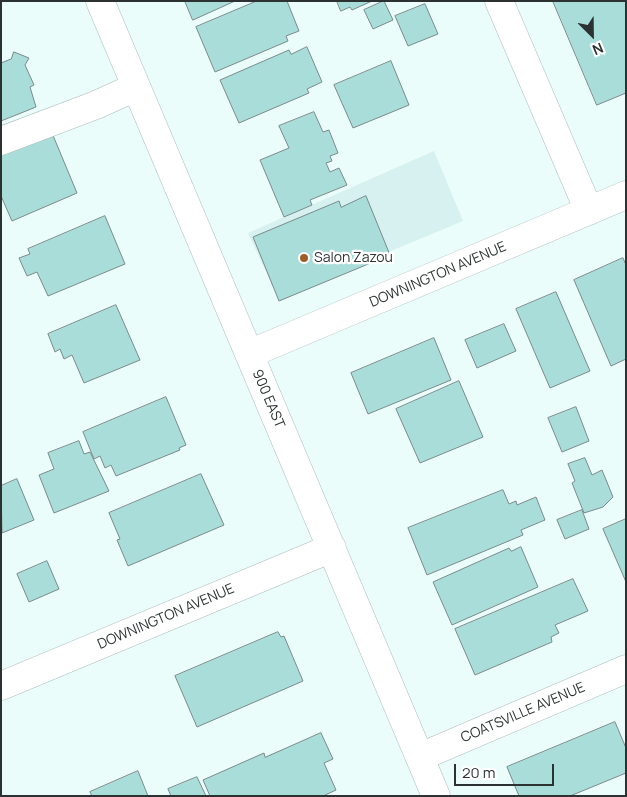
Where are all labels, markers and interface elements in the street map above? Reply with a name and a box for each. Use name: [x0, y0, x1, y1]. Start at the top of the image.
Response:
north arrow: [567, 10, 617, 60]
text: N: [590, 39, 606, 60]
street label: DOWNINGTON AVENUE: [367, 239, 509, 311]
place label: Salon Zazou: [314, 250, 393, 266]
marker: Salon Zazou: [298, 252, 310, 264]
street label: 900 EAST: [248, 367, 288, 431]
street label: DOWNINGTON AVENUE: [95, 581, 237, 653]
street label: COATSVILLE AVENUE: [458, 679, 588, 747]
scale bar: [457, 754, 557, 786]
text: 20 m: [462, 762, 495, 783]

